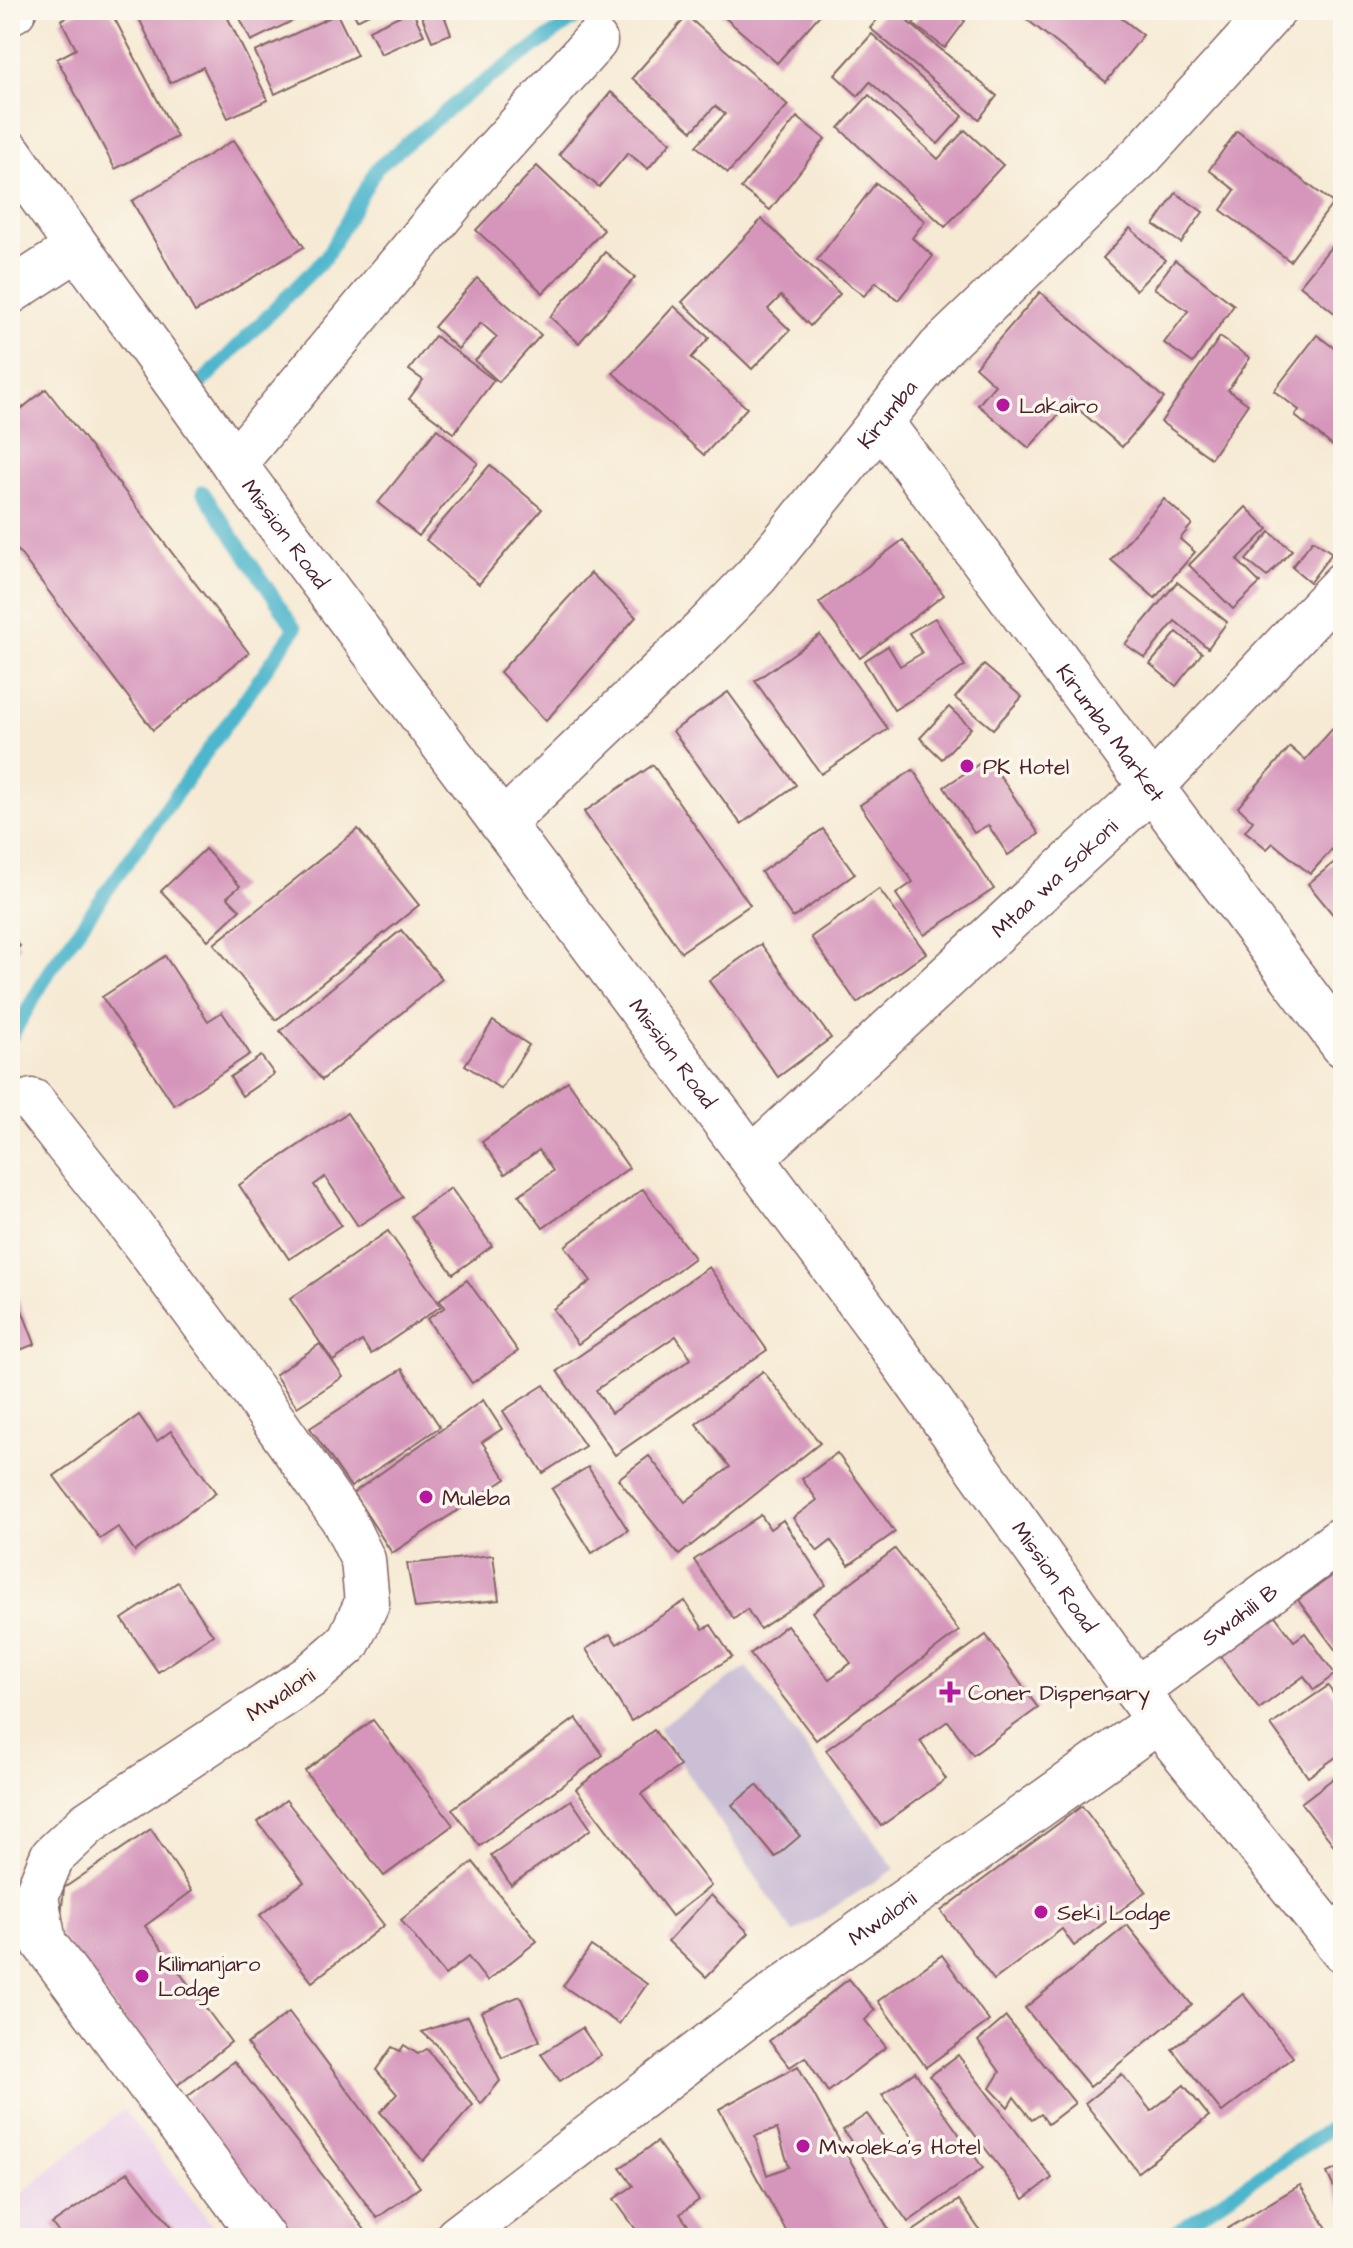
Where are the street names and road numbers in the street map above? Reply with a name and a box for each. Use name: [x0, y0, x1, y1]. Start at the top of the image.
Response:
street label: Kirumba: [851, 374, 925, 456]
street label: Mission Road: [233, 473, 336, 596]
street label: Kirumba Market: [1048, 658, 1172, 809]
street label: Mtaa wa Sokoni: [985, 812, 1125, 946]
street label: Mission Road: [621, 993, 723, 1115]
street label: Mission Road: [1004, 1515, 1104, 1639]
street label: Swahili B: [1195, 1577, 1285, 1654]
street label: Mwaloni: [240, 1661, 322, 1730]
street label: Mwaloni: [842, 1884, 923, 1954]

